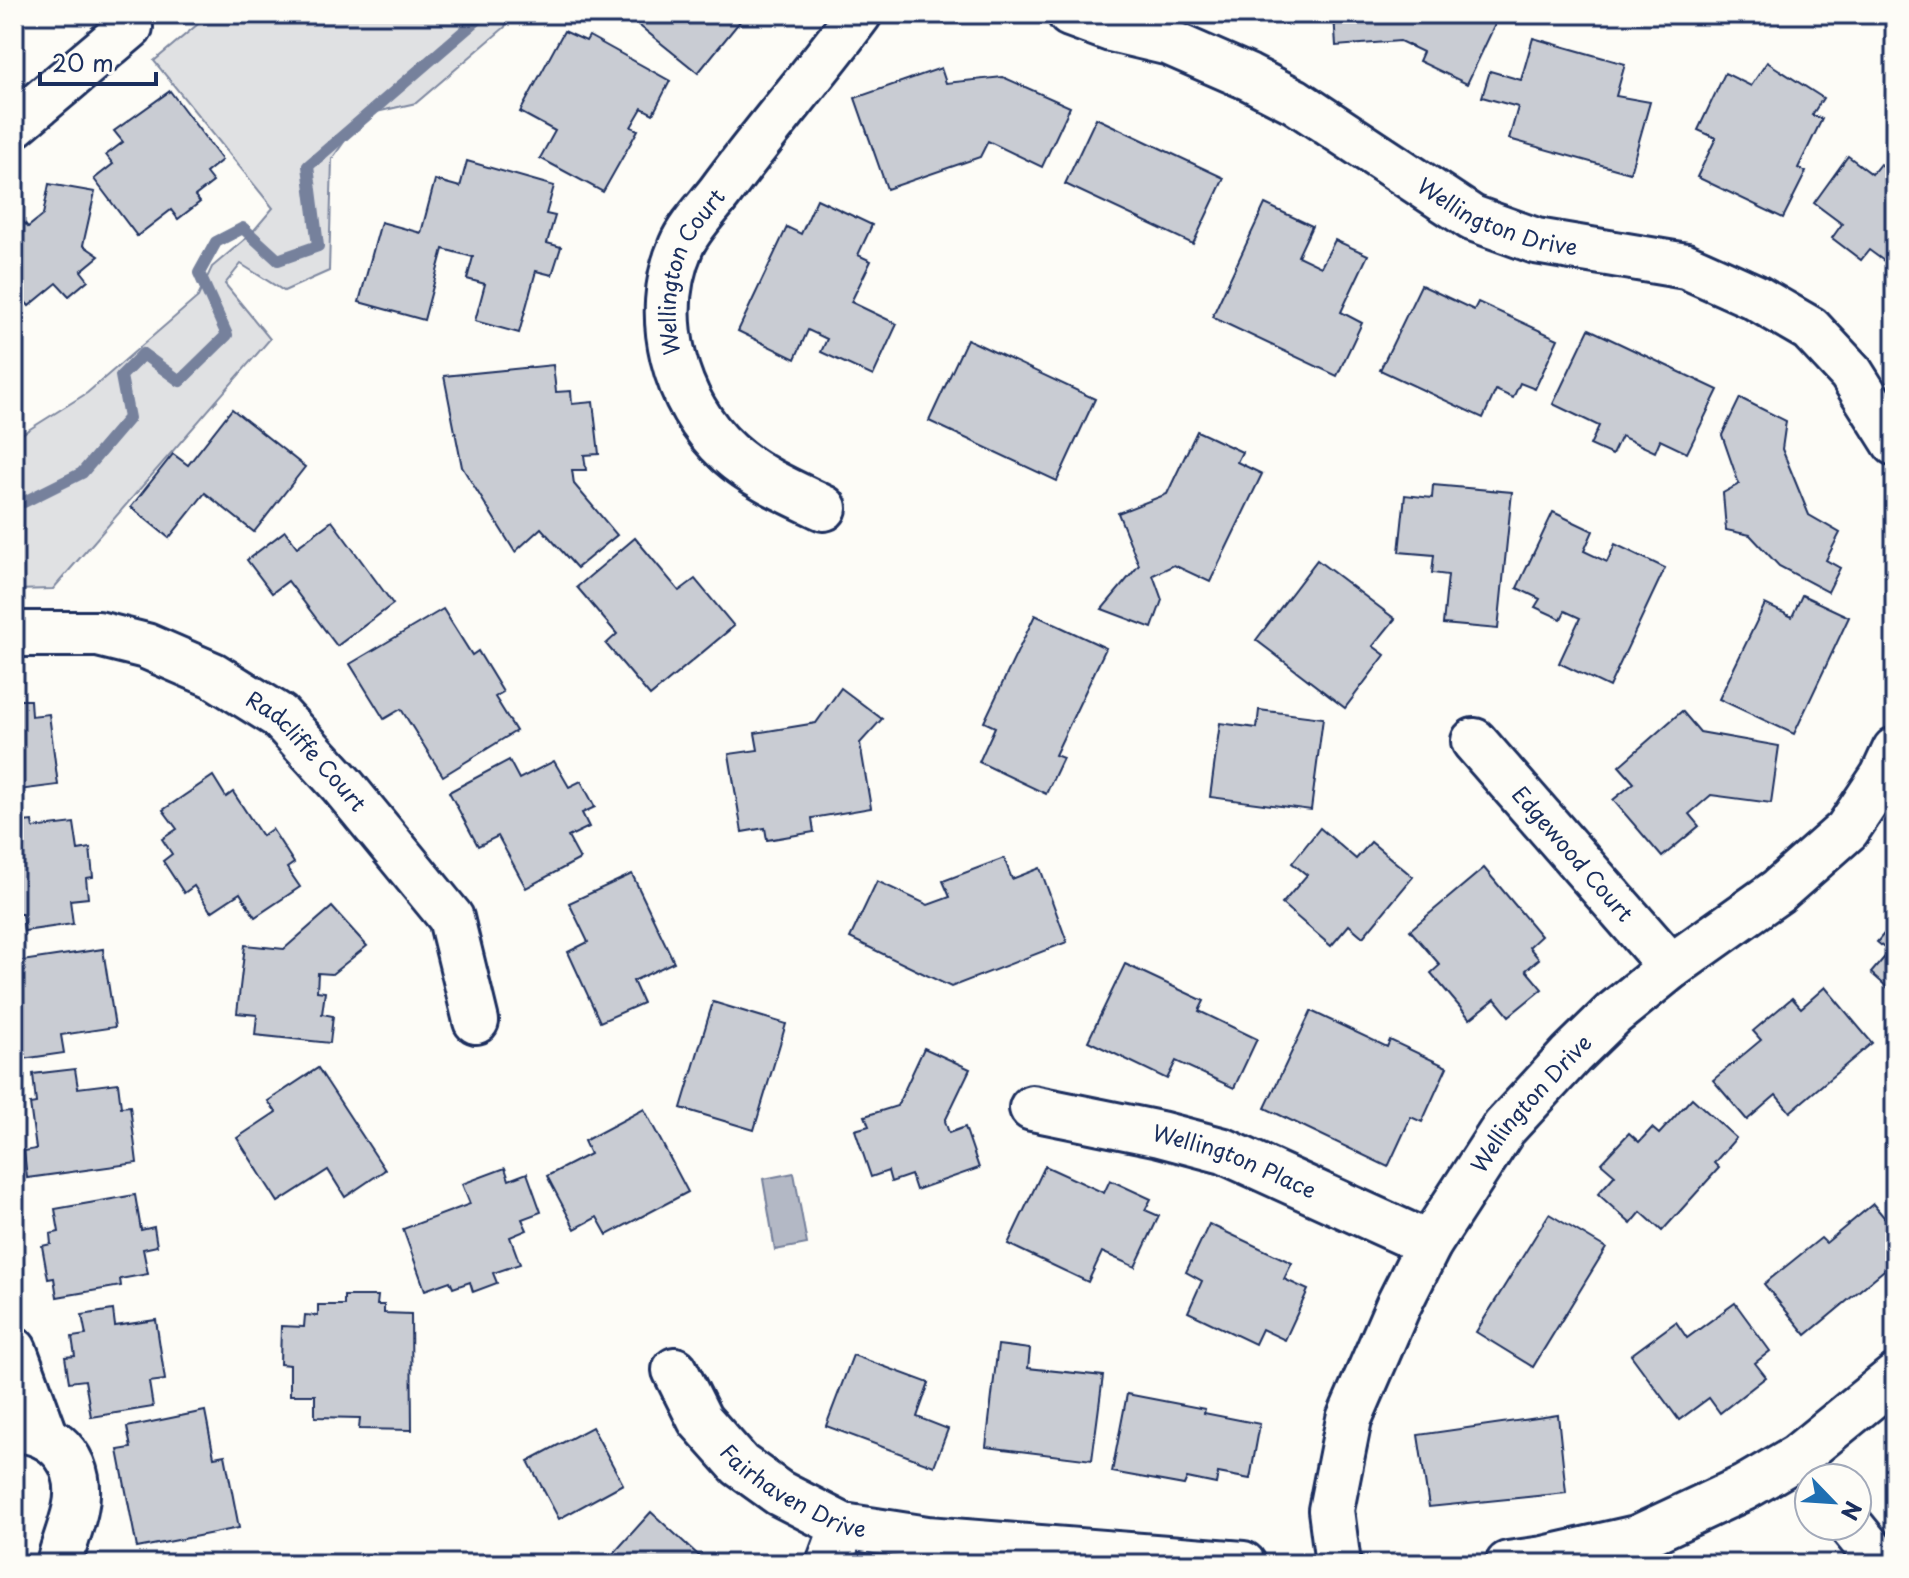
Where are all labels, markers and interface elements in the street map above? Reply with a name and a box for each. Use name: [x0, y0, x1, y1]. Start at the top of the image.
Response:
scale bar: [40, 36, 156, 86]
text: 20 m: [52, 44, 114, 80]
street label: Wellington Drive: [1412, 168, 1580, 263]
street label: Wellington Court: [650, 181, 732, 358]
street label: Radcliffe Court: [240, 682, 375, 818]
street label: Edgewood Court: [1505, 778, 1642, 928]
street label: Wellington Drive: [1462, 1026, 1598, 1178]
street label: Wellington Place: [1149, 1115, 1322, 1206]
street label: Fairhaven Drive: [713, 1436, 869, 1544]
north arrow: [1793, 1462, 1873, 1542]
text: N: [1834, 1496, 1871, 1526]

